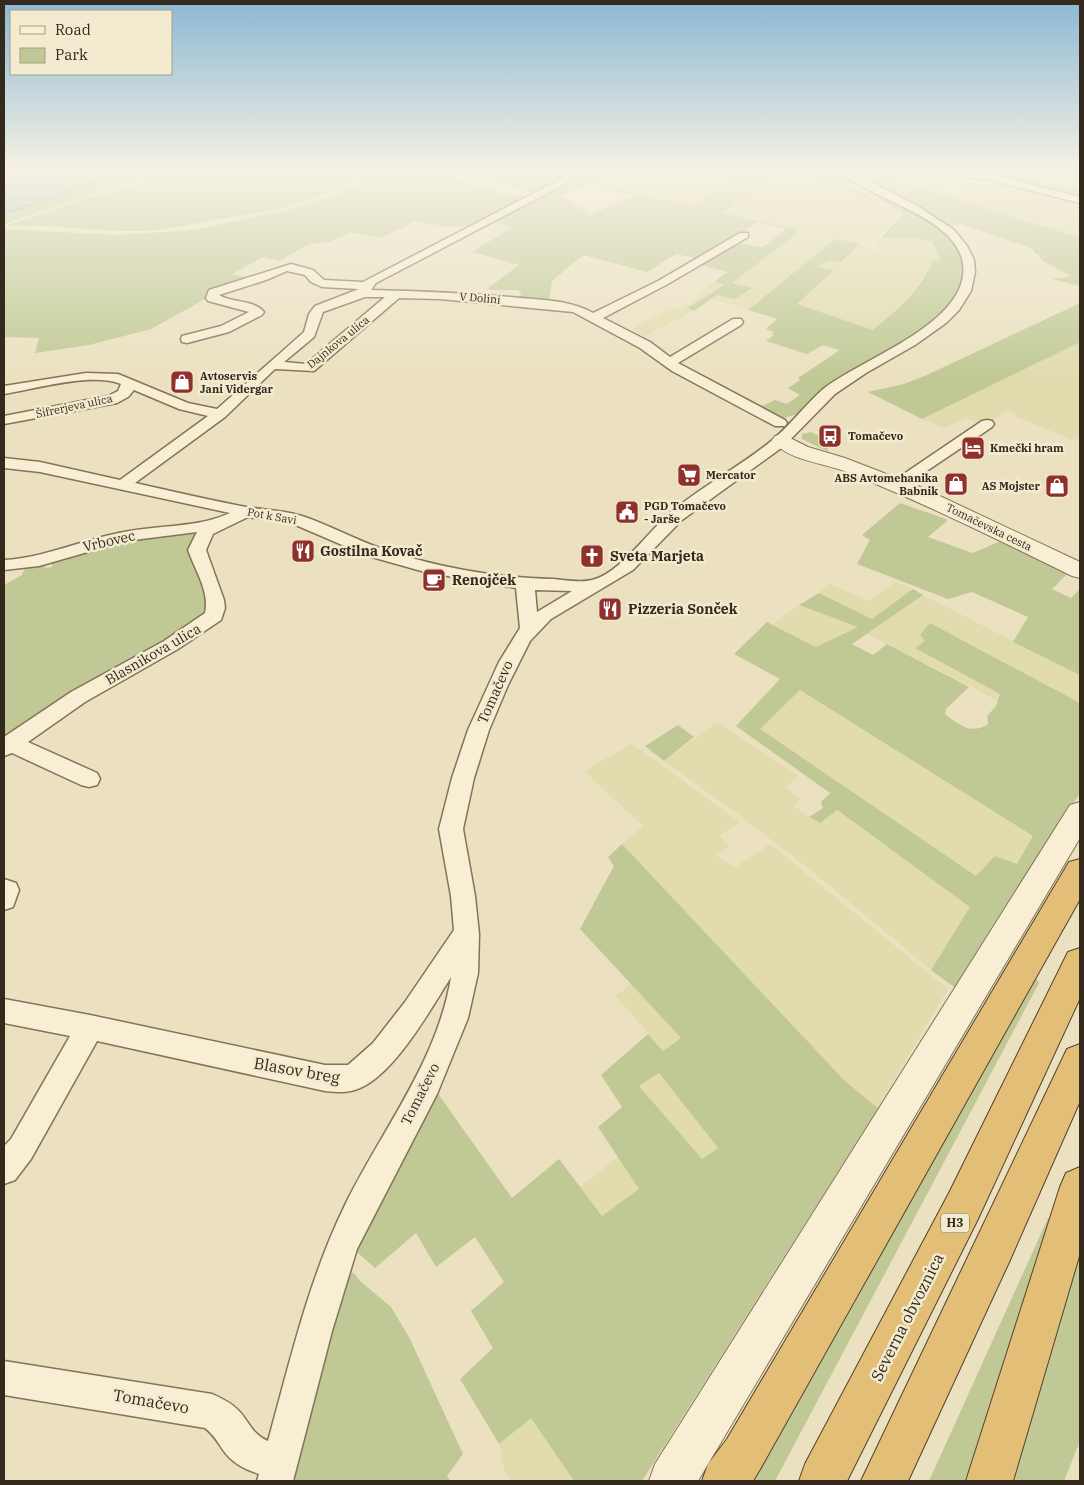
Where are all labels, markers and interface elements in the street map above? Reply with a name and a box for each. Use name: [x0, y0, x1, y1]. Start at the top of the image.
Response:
legend: [10, 10, 172, 75]
text: Road: [55, 20, 91, 39]
text: Park: [55, 45, 88, 64]
street label: V Dolini: [459, 289, 502, 307]
street label: Dajnkova ulica: [304, 313, 372, 371]
shop icon: Avtoservis Jani Vidergar: [169, 369, 195, 395]
place label: Avtoservis Jani Vidergar: [200, 369, 274, 396]
street label: Šifrerjeva ulica: [34, 391, 114, 421]
bus stop icon: Tomačevo: [817, 423, 843, 449]
place label: Tomačevo: [848, 429, 903, 443]
hotel icon: Kmečki hram: [960, 435, 986, 461]
place label: Kmečki hram: [990, 441, 1064, 455]
supermarket icon: Mercator: [676, 462, 702, 488]
place label: Mercator: [706, 468, 756, 482]
place label: ABS Avtomehanika Babnik: [835, 471, 938, 498]
shop icon: ABS Avtomehanika Babnik: [943, 471, 969, 497]
shop icon: AS Mojster: [1044, 473, 1070, 499]
place label: AS Mojster: [982, 479, 1041, 493]
public building icon: PGD Tomačevo - Jarše: [614, 499, 640, 525]
place label: PGD Tomačevo - Jarše: [644, 499, 726, 526]
street label: Tomačevska cesta: [944, 500, 1034, 554]
street label: Pot k Savi: [246, 505, 298, 527]
street label: Vrbovec: [81, 526, 137, 556]
restaurant icon: Gostilna Kovač: [290, 538, 316, 564]
place label: Gostilna Kovač: [320, 542, 423, 560]
church icon: Sveta Marjeta: [579, 543, 605, 569]
place label: Sveta Marjeta: [610, 547, 704, 565]
cafe icon: Renojček: [421, 567, 447, 593]
place label: Renojček: [452, 571, 516, 589]
restaurant icon: Pizzeria Sonček: [597, 596, 623, 622]
place label: Pizzeria Sonček: [628, 600, 738, 618]
street label: Blasnikova ulica: [102, 619, 204, 689]
street label: Tomačevo: [473, 658, 517, 726]
street label: Blasov breg: [252, 1053, 342, 1087]
street label: Tomačevo: [397, 1060, 443, 1128]
road number: H3: [941, 1214, 969, 1232]
street label: Severna obvoznica: [866, 1249, 948, 1384]
street label: Tomačevo: [111, 1384, 191, 1418]

